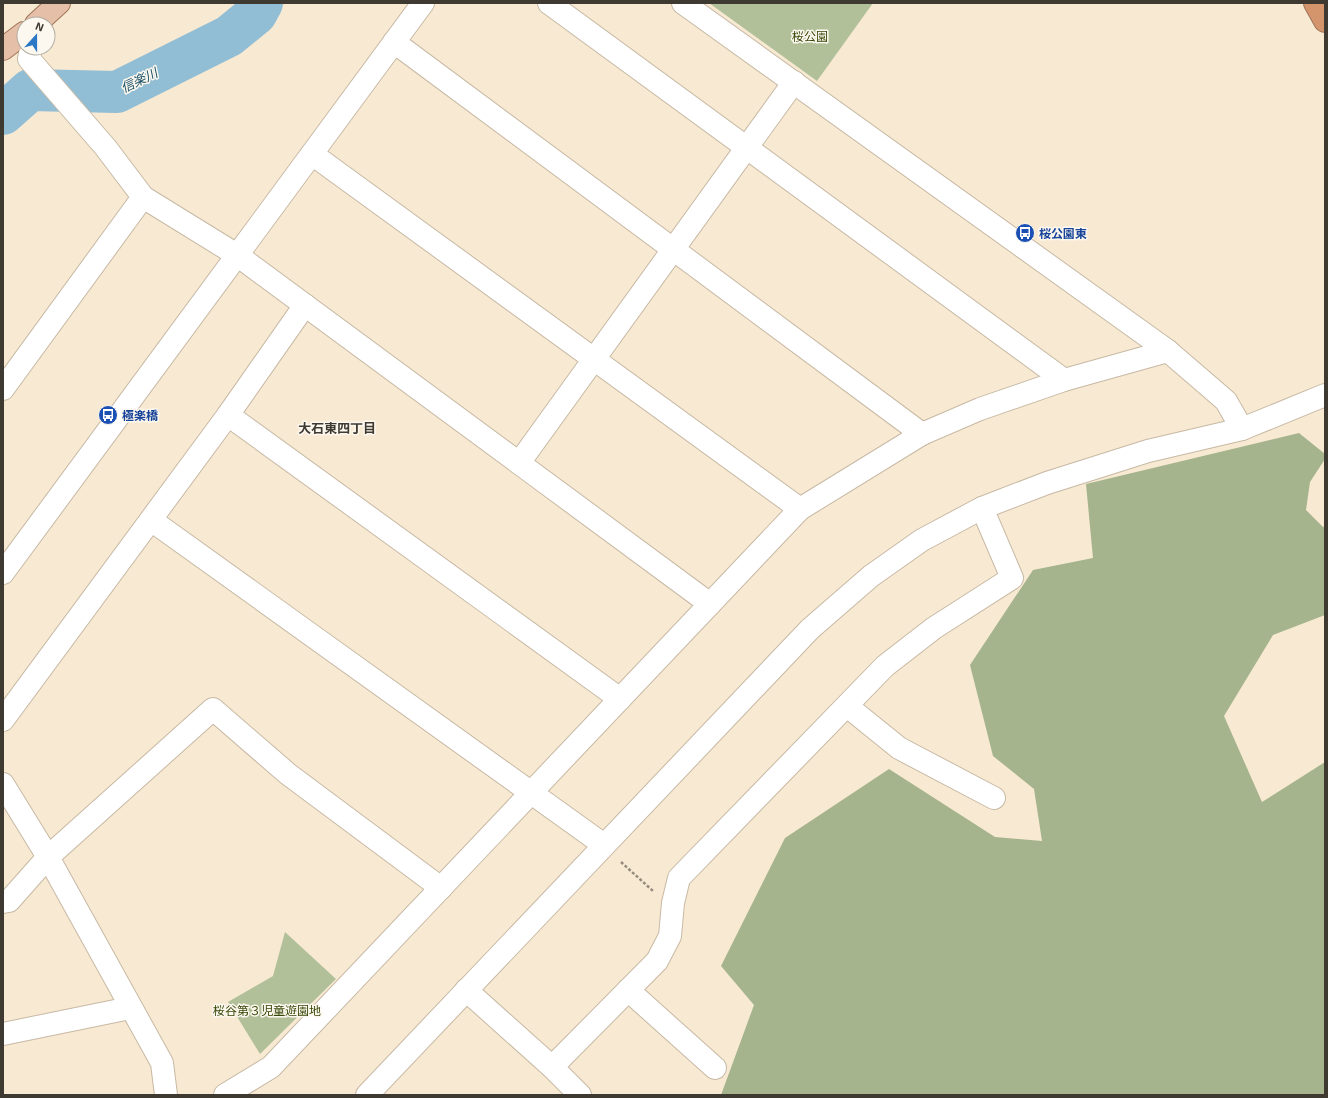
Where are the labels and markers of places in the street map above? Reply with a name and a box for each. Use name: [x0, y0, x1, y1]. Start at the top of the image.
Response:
bus stop icon: 桜公園東: [1014, 222, 1036, 244]
place label: 桜公園東: [1039, 226, 1087, 240]
bus stop icon: 極楽橋: [97, 404, 119, 426]
place label: 極楽橋: [122, 408, 159, 422]

